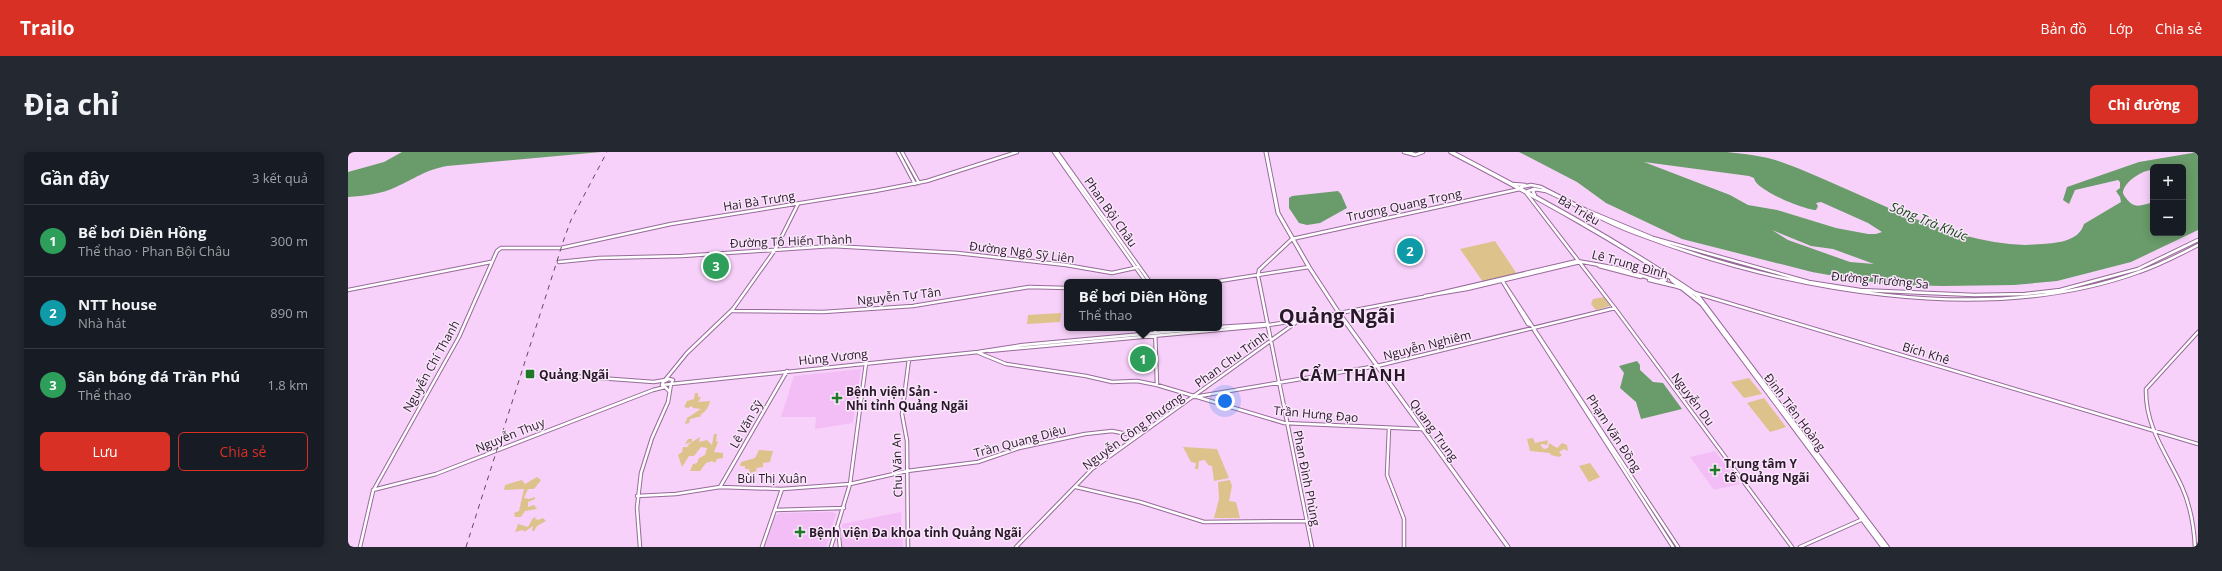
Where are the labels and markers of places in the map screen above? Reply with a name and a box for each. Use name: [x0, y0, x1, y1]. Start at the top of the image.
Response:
pin: 2: [1397, 236, 1423, 266]
pin: 3: [703, 251, 729, 281]
pin: 1: [1130, 344, 1156, 374]
place label: Quảng Ngãi: [539, 366, 609, 383]
marker: Quảng Ngãi: [524, 368, 536, 380]
place label: Bệnh viện Sản - Nhi tỉnh Quảng Ngãi: [846, 383, 968, 414]
marker: Bệnh viện Sản - Nhi tỉnh Quảng Ngãi: [831, 392, 843, 404]
place label: Trung tâm Y tế Quảng Ngãi: [1724, 455, 1809, 486]
marker: Trung tâm Y tế Quảng Ngãi: [1709, 464, 1721, 476]
place label: Bệnh viện Đa khoa tỉnh Quảng Ngãi: [809, 524, 1022, 541]
marker: Bệnh viện Đa khoa tỉnh Quảng Ngãi: [794, 526, 806, 538]

